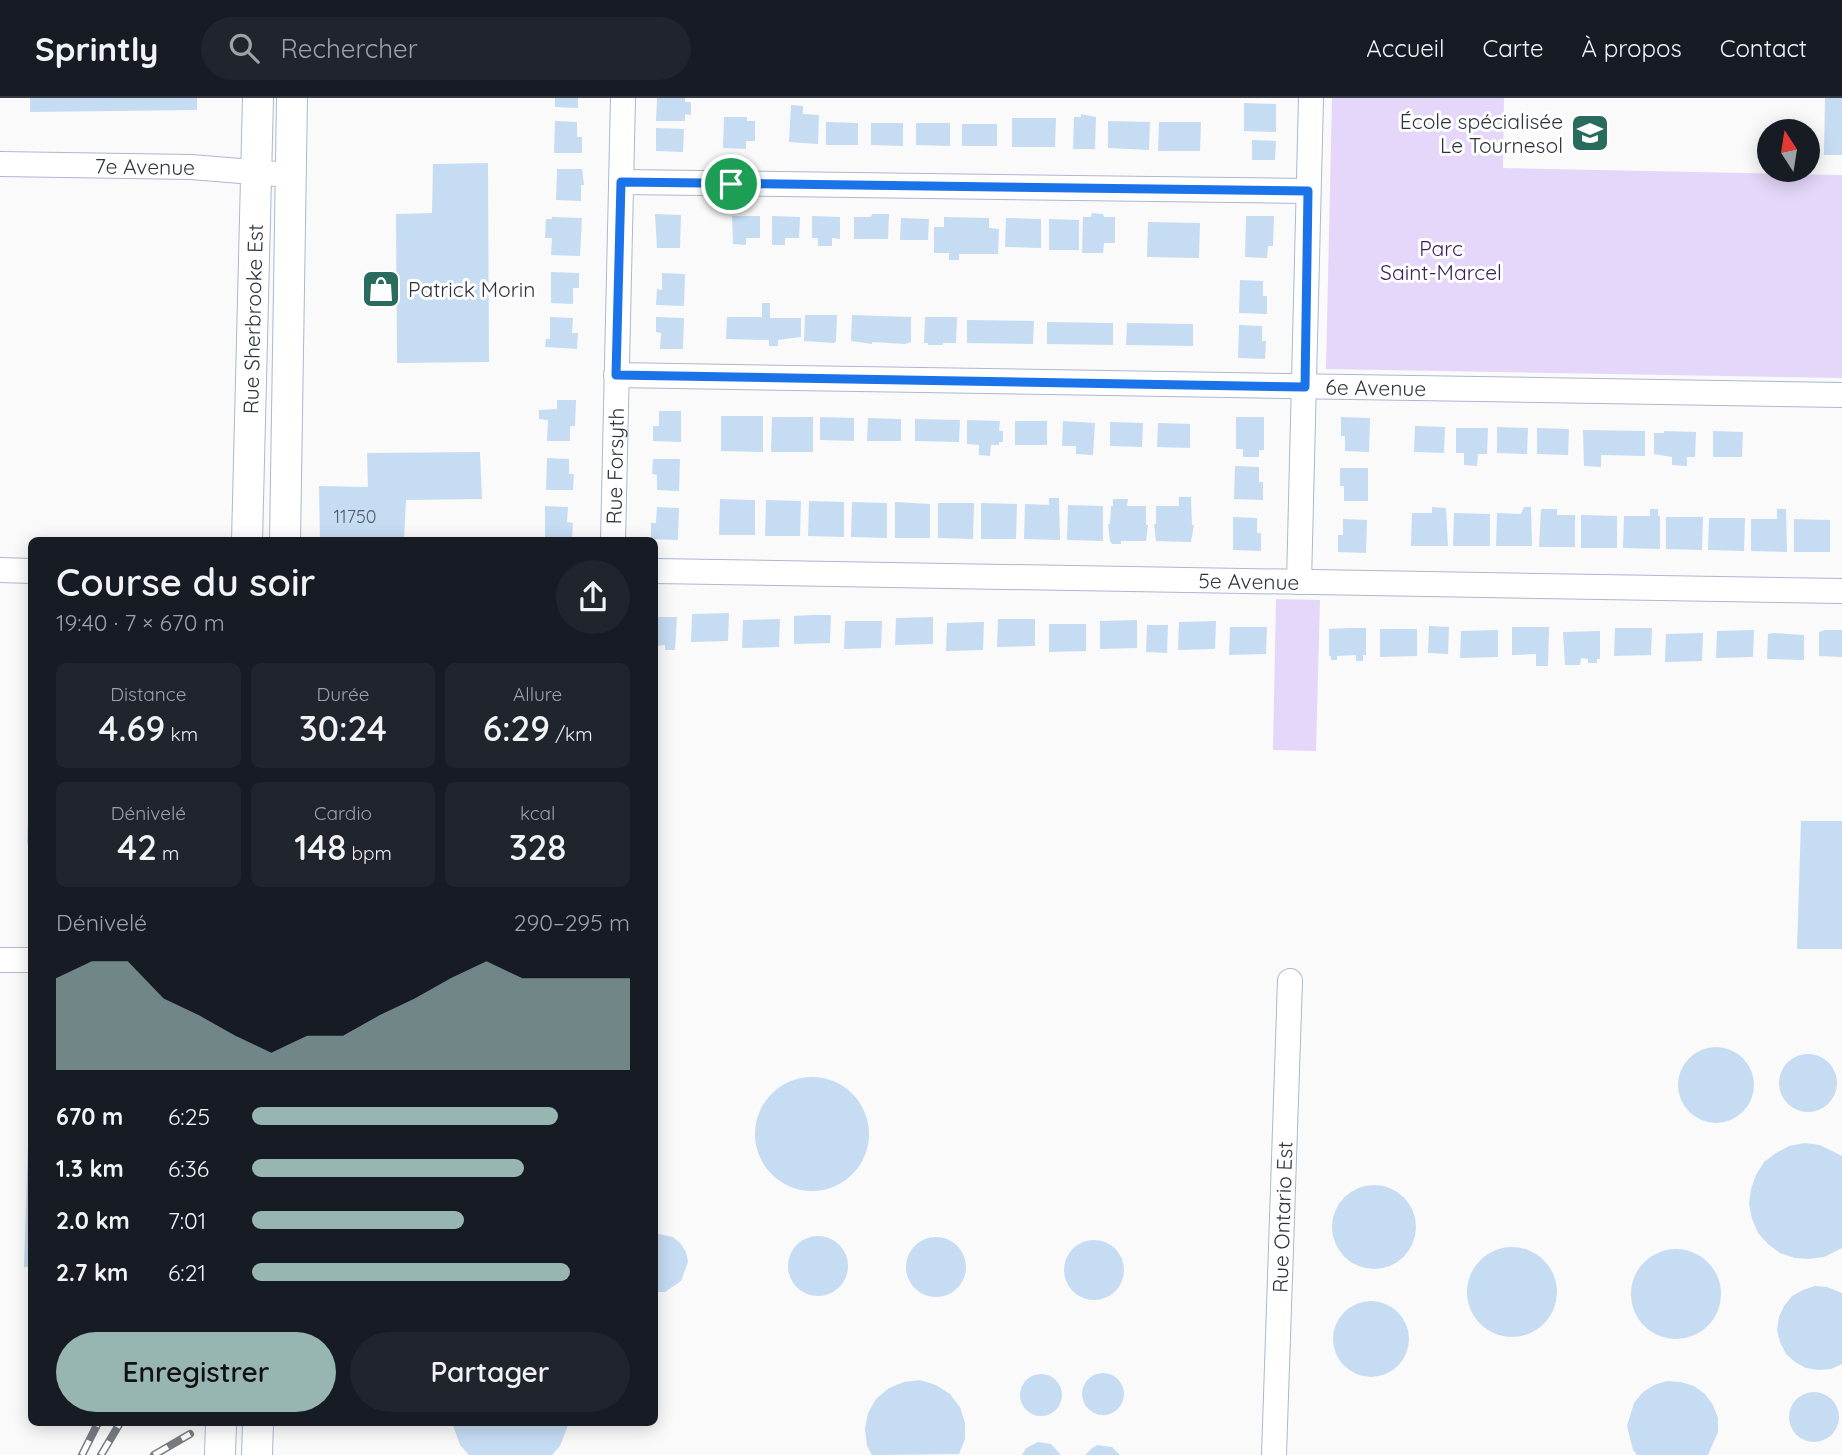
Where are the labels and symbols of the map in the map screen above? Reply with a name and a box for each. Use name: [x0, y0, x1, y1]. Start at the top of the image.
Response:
place label: École spécialisée Le Tournesol: [1400, 108, 1563, 158]
school or university icon: École spécialisée Le Tournesol: [1569, 112, 1611, 154]
north arrow: [1757, 119, 1820, 182]
street label: 7e Avenue: [95, 152, 195, 180]
pin: [701, 154, 761, 214]
street label: Rue Sherbrooke Est: [237, 224, 268, 414]
park label: Parc Saint-Marcel: [1380, 235, 1502, 285]
shop icon: Patrick Morin: [360, 268, 402, 310]
place label: Patrick Morin: [408, 276, 535, 302]
street label: 6e Avenue: [1325, 374, 1426, 401]
street label: Rue Forsyth: [600, 407, 629, 525]
house number: 11750: [333, 505, 377, 528]
street label: 5e Avenue: [1198, 567, 1300, 595]
street label: Rue Ontario Est: [1266, 1141, 1298, 1293]

